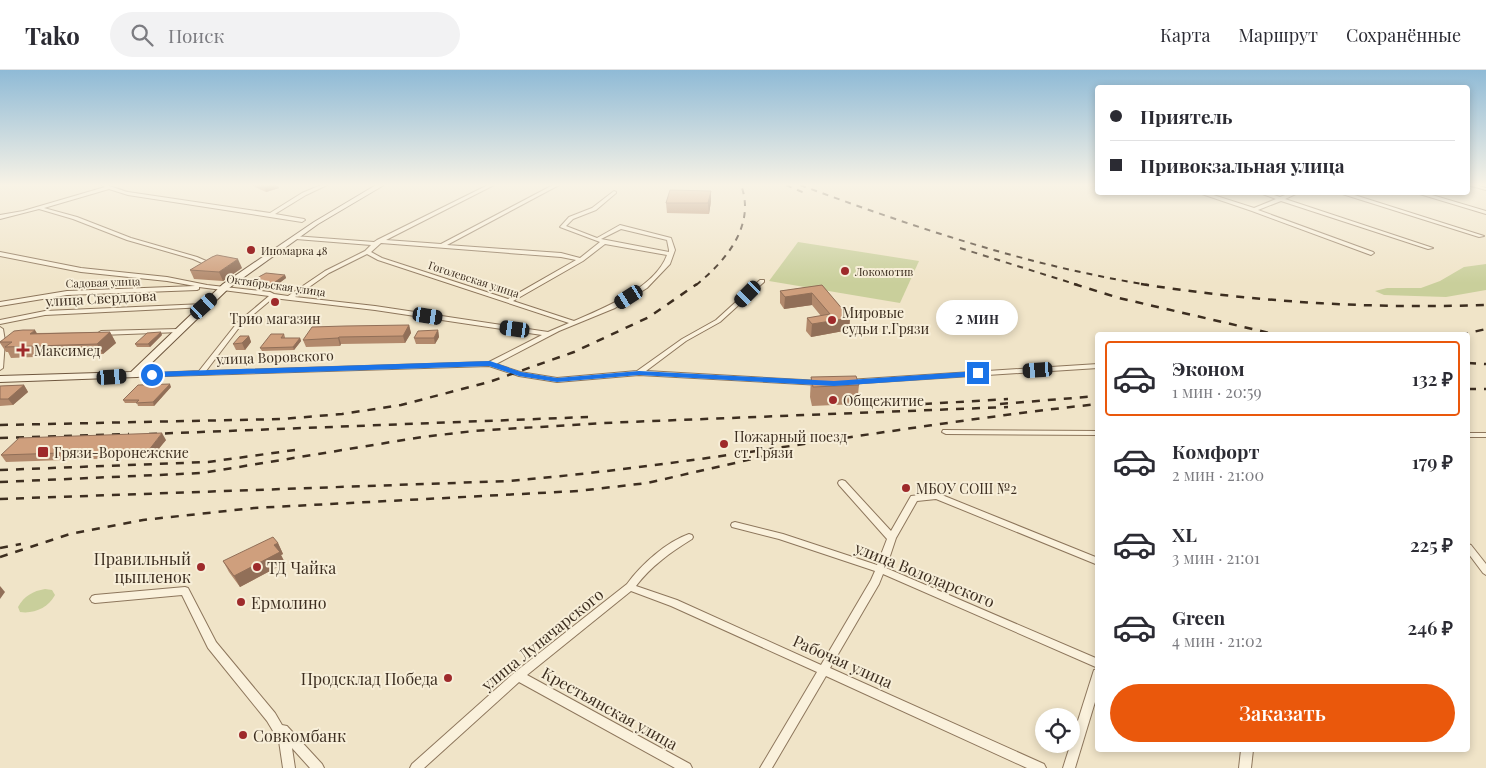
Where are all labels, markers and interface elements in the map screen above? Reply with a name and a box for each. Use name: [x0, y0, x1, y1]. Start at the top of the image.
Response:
search box: [110, 12, 460, 57]
text: Tako: [25, 19, 80, 51]
icon: search: [128, 21, 156, 49]
text: Поиск: [168, 22, 224, 48]
text: Карта: [1160, 23, 1210, 47]
text: Маршрут: [1238, 23, 1318, 47]
text: Сохранённые: [1346, 23, 1461, 47]
text: Приятель: [1140, 103, 1232, 129]
text: Привокзальная улица: [1140, 152, 1345, 178]
place label: Иномарка 48: [261, 243, 328, 258]
marker: Иномарка 48: [245, 244, 257, 256]
street label: Гоголевская улица: [427, 257, 522, 301]
place label: Локомотив: [854, 264, 913, 279]
marker: Локомотив: [839, 265, 851, 277]
street label: Октябрьская улица: [226, 271, 327, 299]
street label: Садовая улица: [65, 273, 141, 291]
car: [732, 278, 763, 310]
car: [612, 283, 645, 311]
street label: улица Свердлова: [44, 286, 157, 310]
car: [187, 290, 220, 322]
marker: Трио магазин: [269, 296, 281, 308]
callout: 2 мин: [937, 300, 1019, 336]
place label: Мировые судьи г.Грязи: [842, 303, 930, 338]
car: [412, 306, 443, 326]
text: 2 мин: [955, 307, 999, 328]
place label: Трио магазин: [230, 309, 321, 328]
marker: Мировые судьи г.Грязи: [826, 314, 838, 326]
car: [499, 319, 530, 339]
place label: Максимед: [34, 341, 101, 360]
marker: Максимед: [16, 343, 30, 357]
street label: улица Воровского: [215, 345, 334, 369]
text: Эконом: [1172, 355, 1245, 381]
icon: car: [1112, 356, 1157, 401]
car: [1022, 361, 1053, 379]
route end: [967, 362, 989, 384]
route start: [141, 364, 163, 386]
text: 132 ₽: [1412, 365, 1453, 391]
car: [96, 368, 127, 386]
text: 1 мин · 20:59: [1172, 381, 1262, 402]
place label: Общежитие: [843, 391, 924, 410]
marker: Общежитие: [827, 394, 839, 406]
place label: Пожарный поезд ст. Грязи: [734, 427, 848, 462]
marker: Пожарный поезд ст. Грязи: [718, 438, 730, 450]
text: Комфорт: [1172, 438, 1260, 464]
icon: car: [1112, 439, 1157, 484]
place label: Грязи-Воронежские: [54, 443, 189, 462]
marker: Грязи-Воронежские: [36, 445, 50, 459]
text: 179 ₽: [1412, 448, 1453, 474]
text: 2 мин · 21:00: [1172, 464, 1264, 485]
place label: МБОУ СОШ №2: [916, 479, 1017, 498]
marker: МБОУ СОШ №2: [900, 482, 912, 494]
text: XL: [1172, 521, 1197, 547]
icon: car: [1112, 522, 1157, 567]
text: 225 ₽: [1410, 531, 1453, 557]
street label: улица Володарского: [851, 536, 998, 612]
text: 3 мин · 21:01: [1172, 547, 1260, 568]
place label: Правильный цыпленок: [94, 548, 191, 587]
place label: ТД Чайка: [267, 557, 336, 578]
marker: Правильный цыпленок: [195, 561, 207, 573]
marker: ТД Чайка: [251, 561, 263, 573]
street label: улица Луначарского: [476, 583, 608, 695]
place label: Ермолино: [251, 592, 327, 613]
marker: Ермолино: [235, 596, 247, 608]
text: Green: [1172, 604, 1225, 630]
icon: car: [1112, 605, 1157, 650]
text: 246 ₽: [1408, 614, 1453, 640]
street label: Рабочая улица: [790, 630, 896, 692]
text: 4 мин · 21:02: [1172, 630, 1262, 651]
street label: Крестьянская улица: [538, 662, 682, 754]
place label: Продсклад Победа: [301, 668, 438, 689]
marker: Продсклад Победа: [442, 672, 454, 684]
button: Заказать: [1110, 684, 1455, 742]
map controls: [1035, 708, 1080, 753]
button: locate: [1035, 708, 1080, 753]
place label: Совкомбанк: [253, 725, 346, 746]
marker: Совкомбанк: [237, 729, 249, 741]

